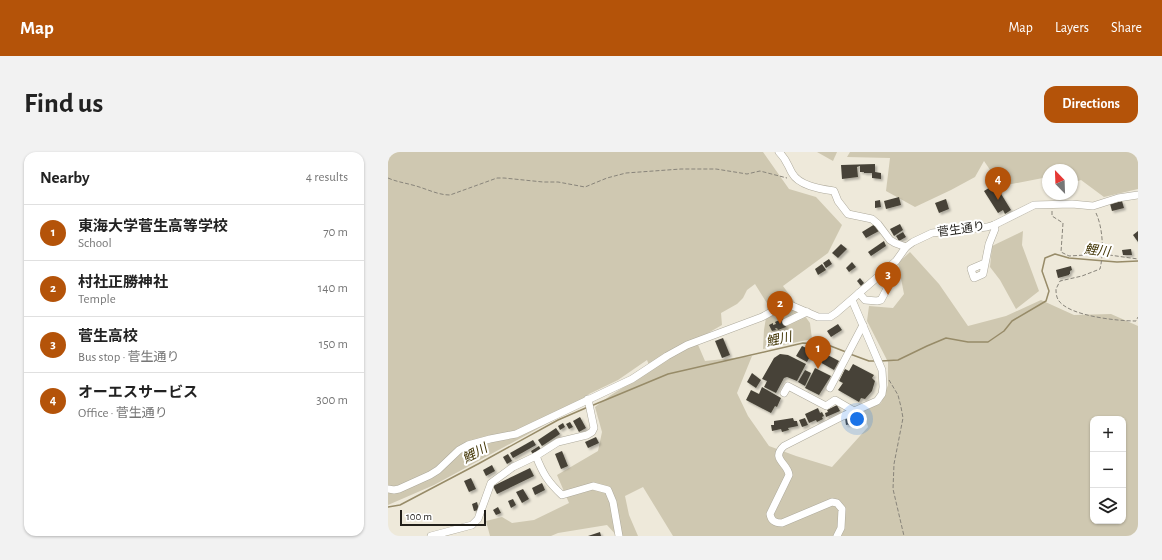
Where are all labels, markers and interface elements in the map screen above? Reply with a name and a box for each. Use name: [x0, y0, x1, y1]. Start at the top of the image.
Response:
text: Map: [20, 19, 54, 38]
text: Map: [1008, 21, 1033, 35]
text: Layers: [1055, 21, 1089, 35]
text: Share: [1111, 21, 1142, 35]
button: Directions: [1044, 86, 1138, 123]
text: Find us: [24, 90, 103, 118]
north arrow: [1042, 164, 1078, 200]
pin: 4: [985, 167, 1011, 200]
text: Nearby: [40, 169, 90, 186]
text: 4 results: [306, 171, 348, 184]
text: 東海大学菅生高等学校: [78, 219, 228, 234]
street label: 菅生通り: [936, 219, 986, 238]
text: 1: [51, 226, 55, 239]
text: 70 m: [323, 226, 348, 239]
text: School: [78, 237, 112, 250]
water label: 鯉川: [1083, 242, 1113, 259]
pin: 3: [875, 262, 901, 295]
text: 村社正勝神社: [78, 275, 168, 290]
text: 2: [50, 282, 56, 295]
text: 140 m: [318, 282, 348, 295]
pin: 2: [767, 291, 793, 324]
text: Temple: [78, 293, 116, 306]
text: 菅生高校: [78, 329, 138, 344]
water label: 鯉川: [765, 329, 795, 349]
pin: 1: [805, 336, 831, 369]
text: 3: [50, 338, 56, 351]
text: 150 m: [319, 338, 348, 351]
text: Bus stop · 菅生通り: [78, 351, 180, 364]
text: オーエスサービス: [78, 385, 198, 400]
text: 4: [50, 394, 56, 407]
text: 300 m: [316, 394, 348, 407]
text: Office · 菅生通り: [78, 407, 168, 420]
your location: [847, 409, 867, 429]
map controls: [1090, 416, 1126, 524]
button: +: [1090, 416, 1126, 452]
water label: 鯉川: [460, 440, 491, 466]
button: −: [1090, 452, 1126, 488]
button: layers: [1090, 488, 1126, 524]
scale bar: [400, 508, 486, 527]
text: 100 m: [406, 511, 432, 522]

